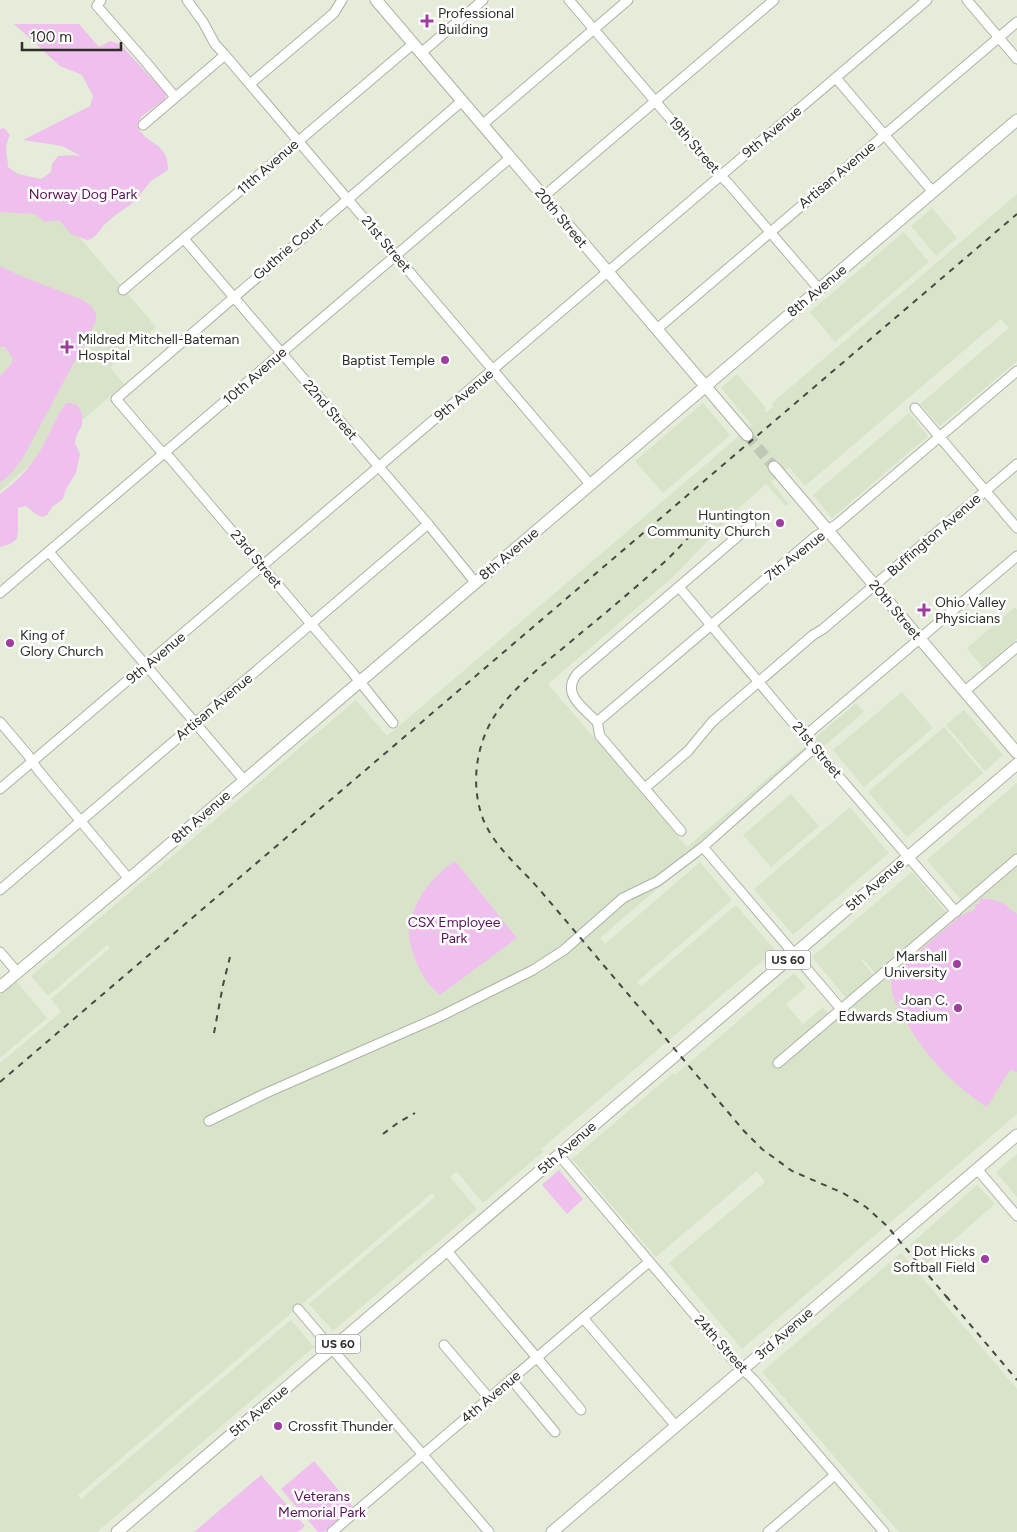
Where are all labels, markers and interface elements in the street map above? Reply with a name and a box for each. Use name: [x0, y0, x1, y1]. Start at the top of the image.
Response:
place label: Professional Building: [438, 5, 514, 38]
marker: Professional Building: [420, 14, 434, 28]
scale bar: [22, 20, 121, 52]
text: 100 m: [30, 28, 72, 46]
street label: 9th Avenue: [739, 102, 805, 162]
street label: 19th Street: [665, 113, 723, 177]
street label: 11th Avenue: [234, 136, 302, 198]
street label: Artisan Avenue: [795, 138, 879, 212]
street label: 20th Street: [531, 185, 591, 251]
park label: Norway Dog Park: [29, 186, 137, 203]
street label: 21st Street: [358, 212, 414, 276]
street label: Guthrie Court: [250, 214, 326, 284]
street label: 8th Avenue: [784, 261, 851, 321]
place label: Mildred Mitchell-Bateman Hospital: [78, 331, 239, 364]
marker: Mildred Mitchell-Bateman Hospital: [60, 340, 74, 354]
street label: 10th Avenue: [220, 344, 291, 408]
place label: Baptist Temple: [342, 352, 435, 369]
marker: Baptist Temple: [439, 354, 451, 366]
street label: 9th Avenue: [431, 365, 497, 425]
street label: 22nd Street: [299, 376, 361, 444]
street label: Buffington Avenue: [884, 490, 984, 580]
place label: Huntington Community Church: [647, 507, 770, 540]
marker: Huntington Community Church: [774, 517, 786, 529]
street label: 8th Avenue: [476, 524, 543, 584]
street label: 23rd Street: [227, 526, 285, 592]
street label: 7th Avenue: [762, 527, 829, 585]
street label: 20th Street: [865, 577, 925, 643]
place label: Ohio Valley Physicians: [935, 594, 1006, 627]
marker: Ohio Valley Physicians: [917, 603, 931, 617]
place label: King of Glory Church: [20, 627, 103, 660]
street label: 9th Avenue: [123, 628, 189, 688]
marker: King of Glory Church: [4, 637, 16, 649]
street label: Artisan Avenue: [172, 670, 256, 744]
street label: 21st Street: [789, 718, 845, 782]
street label: 8th Avenue: [168, 787, 234, 847]
street label: 5th Avenue: [842, 855, 908, 915]
park label: CSX Employee Park: [408, 914, 501, 947]
place label: Marshall University: [884, 948, 948, 981]
road number: US 60: [766, 950, 810, 970]
marker: Marshall University: [951, 958, 963, 970]
place label: Joan C. Edwards Stadium: [838, 992, 948, 1025]
marker: Joan C. Edwards Stadium: [952, 1002, 964, 1014]
street label: 5th Avenue: [534, 1118, 600, 1178]
place label: Dot Hicks Softball Field: [893, 1243, 975, 1276]
marker: Dot Hicks Softball Field: [979, 1253, 991, 1265]
street label: 3rd Avenue: [751, 1304, 817, 1364]
street label: 24th Street: [690, 1311, 752, 1377]
road number: US 60: [316, 1335, 360, 1354]
street label: 4th Avenue: [458, 1367, 525, 1427]
street label: 5th Avenue: [226, 1381, 292, 1441]
place label: Crossfit Thunder: [288, 1418, 393, 1435]
marker: Crossfit Thunder: [272, 1420, 284, 1432]
park label: Veterans Memorial Park: [278, 1488, 366, 1521]

